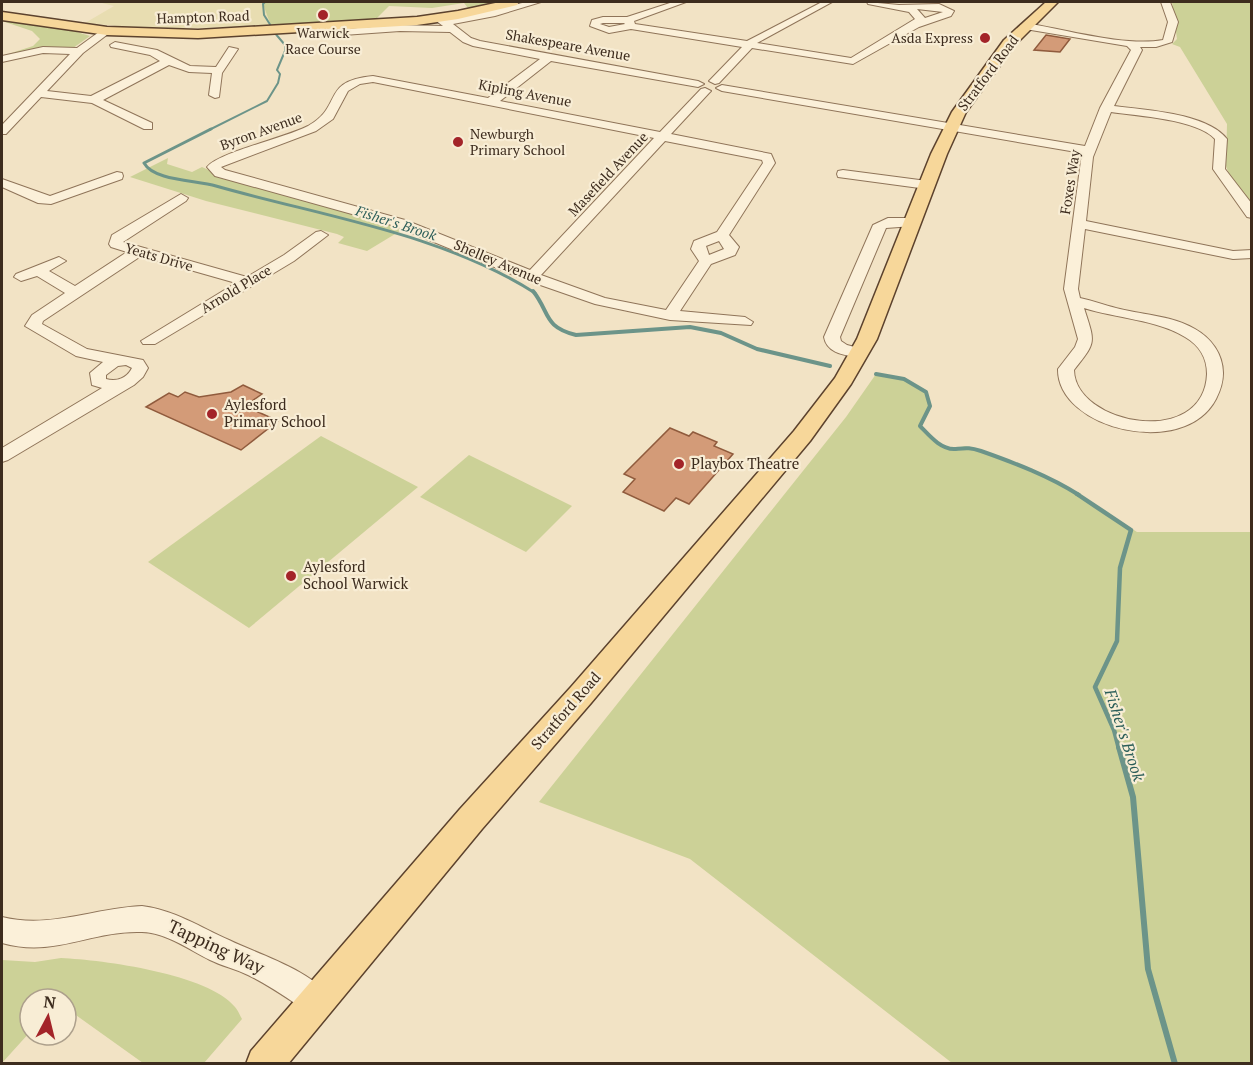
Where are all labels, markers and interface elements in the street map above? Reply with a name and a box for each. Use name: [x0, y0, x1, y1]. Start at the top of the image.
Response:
street label: Hampton Road: [156, 5, 250, 28]
marker: Warwick Race Course: [316, 8, 330, 22]
place label: Warwick Race Course: [285, 23, 361, 58]
street label: Shakespeare Avenue: [504, 24, 632, 65]
place label: Asda Express: [891, 28, 973, 47]
street label: Stratford Road: [953, 31, 1023, 115]
marker: Asda Express: [978, 31, 992, 45]
street label: Kipling Avenue: [477, 74, 573, 111]
street label: Byron Avenue: [217, 107, 305, 154]
place label: Newburgh Primary School: [470, 124, 565, 159]
street label: Masefield Avenue: [564, 127, 652, 220]
marker: Newburgh Primary School: [451, 135, 465, 149]
street label: Foxes Way: [1055, 147, 1084, 216]
water label: Fisher's Brook: [352, 200, 439, 245]
street label: Shelley Avenue: [451, 234, 545, 289]
street label: Yeats Drive: [123, 238, 195, 275]
street label: Arnold Place: [197, 260, 275, 317]
place label: Aylesford Primary School: [224, 394, 326, 431]
marker: Aylesford Primary School: [205, 407, 219, 421]
place label: Playbox Theatre: [691, 453, 799, 473]
marker: Playbox Theatre: [672, 457, 686, 471]
place label: Aylesford School Warwick: [303, 556, 409, 593]
marker: Aylesford School Warwick: [284, 569, 298, 583]
street label: Stratford Road: [526, 667, 605, 753]
water label: Fisher's Brook: [1099, 685, 1150, 784]
street label: Tapping Way: [164, 913, 269, 979]
north arrow: [18, 987, 78, 1047]
text: N: [42, 990, 57, 1014]

